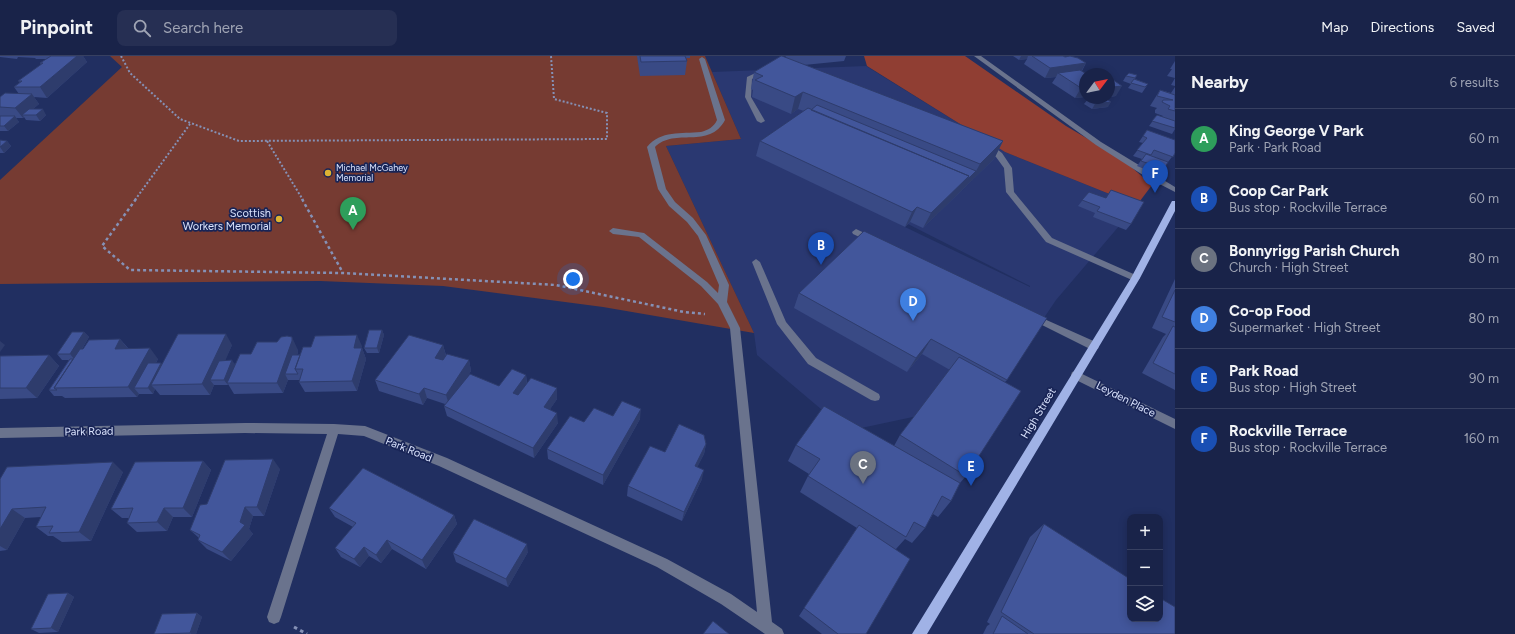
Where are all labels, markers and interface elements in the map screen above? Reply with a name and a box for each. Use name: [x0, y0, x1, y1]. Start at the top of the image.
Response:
search box: [117, 10, 397, 46]
text: Pinpoint: [20, 16, 93, 39]
icon: search: [131, 17, 153, 39]
text: Search here: [163, 19, 243, 37]
text: Map: [1321, 19, 1349, 36]
text: Directions: [1371, 19, 1434, 36]
text: Saved: [1456, 19, 1495, 36]
north arrow: [1079, 68, 1115, 104]
text: Nearby: [1191, 72, 1249, 92]
text: 6 results: [1450, 75, 1499, 90]
text: King George V Park: [1229, 122, 1364, 140]
text: A: [1199, 131, 1209, 146]
text: 60 m: [1469, 131, 1499, 146]
text: Park · Park Road: [1229, 140, 1321, 155]
pin: F: [1142, 160, 1168, 193]
place label: Michael McGahey Memorial: [336, 162, 408, 183]
marker: Michael McGahey Memorial: [323, 168, 333, 178]
text: Coop Car Park: [1229, 182, 1329, 200]
text: B: [1200, 191, 1208, 206]
text: 60 m: [1469, 191, 1499, 206]
pin: A: [340, 197, 366, 230]
text: Bus stop · Rockville Terrace: [1229, 200, 1387, 215]
place label: Scottish Workers Memorial: [183, 207, 271, 233]
marker: Scottish Workers Memorial: [274, 214, 284, 224]
pin: B: [808, 232, 834, 265]
text: Bonnyrigg Parish Church: [1229, 242, 1400, 260]
text: C: [1199, 251, 1209, 266]
text: 80 m: [1468, 251, 1499, 266]
text: Church · High Street: [1229, 260, 1349, 275]
your location: [563, 269, 583, 289]
pin: D: [900, 288, 926, 321]
text: Co-op Food: [1229, 302, 1311, 320]
text: D: [1199, 311, 1209, 326]
text: 80 m: [1468, 311, 1499, 326]
text: Supermarket · High Street: [1229, 320, 1381, 335]
text: Park Road: [1229, 362, 1299, 380]
text: E: [1200, 371, 1208, 386]
text: 90 m: [1469, 371, 1499, 386]
street label: Leyden Place: [1094, 379, 1158, 420]
text: Bus stop · High Street: [1229, 380, 1357, 395]
street label: High Street: [1018, 386, 1059, 441]
text: Rockville Terrace: [1229, 422, 1347, 440]
street label: Park Road: [64, 425, 114, 438]
text: F: [1200, 431, 1208, 446]
text: 160 m: [1464, 431, 1499, 446]
street label: Park Road: [384, 434, 434, 465]
text: Bus stop · Rockville Terrace: [1229, 440, 1387, 455]
pin: C: [850, 451, 876, 484]
pin: E: [958, 453, 984, 486]
map controls: [1127, 514, 1163, 622]
button: +: [1127, 514, 1163, 550]
button: −: [1127, 550, 1163, 586]
button: layers: [1127, 586, 1163, 622]

